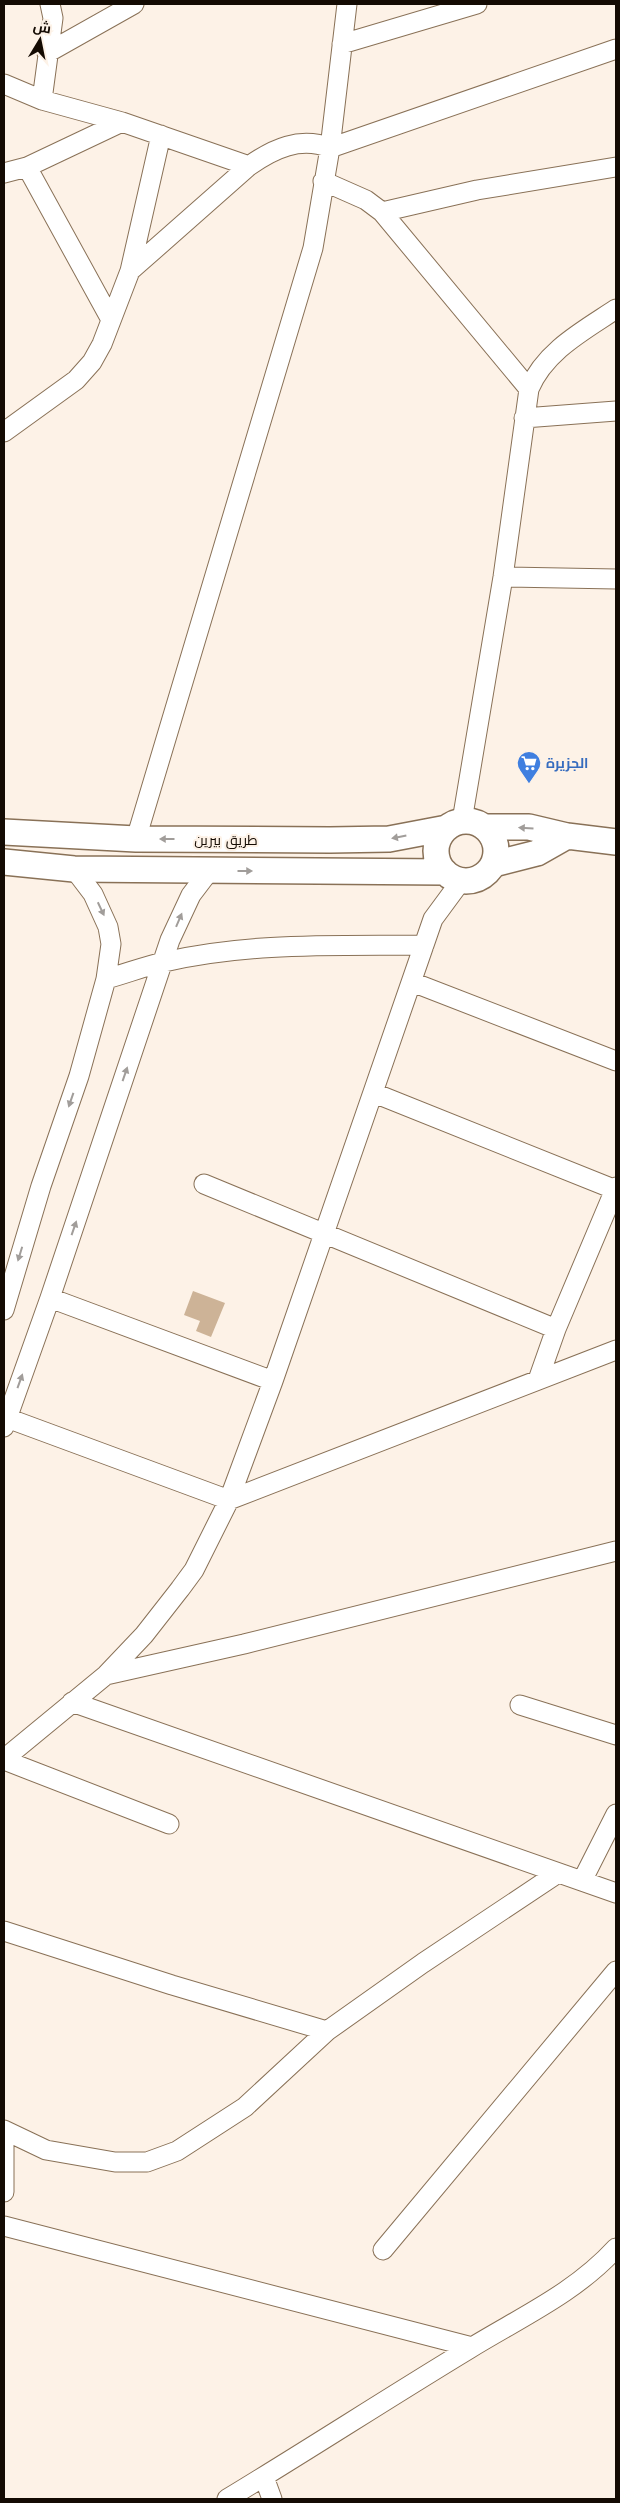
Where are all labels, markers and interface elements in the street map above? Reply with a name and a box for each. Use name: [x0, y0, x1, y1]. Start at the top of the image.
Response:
north arrow: [15, 15, 65, 65]
text: ش: [32, 18, 53, 38]
supermarket icon: الجزيرة: [516, 750, 542, 784]
place label: الجزيرة: [546, 755, 588, 772]
one-way arrow: [518, 823, 534, 831]
street label: طريق بيرين: [194, 832, 258, 849]
one-way arrow: [392, 833, 407, 841]
one-way arrow: [159, 835, 175, 843]
one-way arrow: [237, 867, 253, 875]
one-way arrow: [97, 902, 105, 916]
one-way arrow: [175, 913, 183, 927]
one-way arrow: [122, 1066, 130, 1081]
one-way arrow: [67, 1092, 74, 1107]
one-way arrow: [71, 1220, 78, 1235]
one-way arrow: [16, 1247, 24, 1262]
one-way arrow: [16, 1373, 24, 1388]

